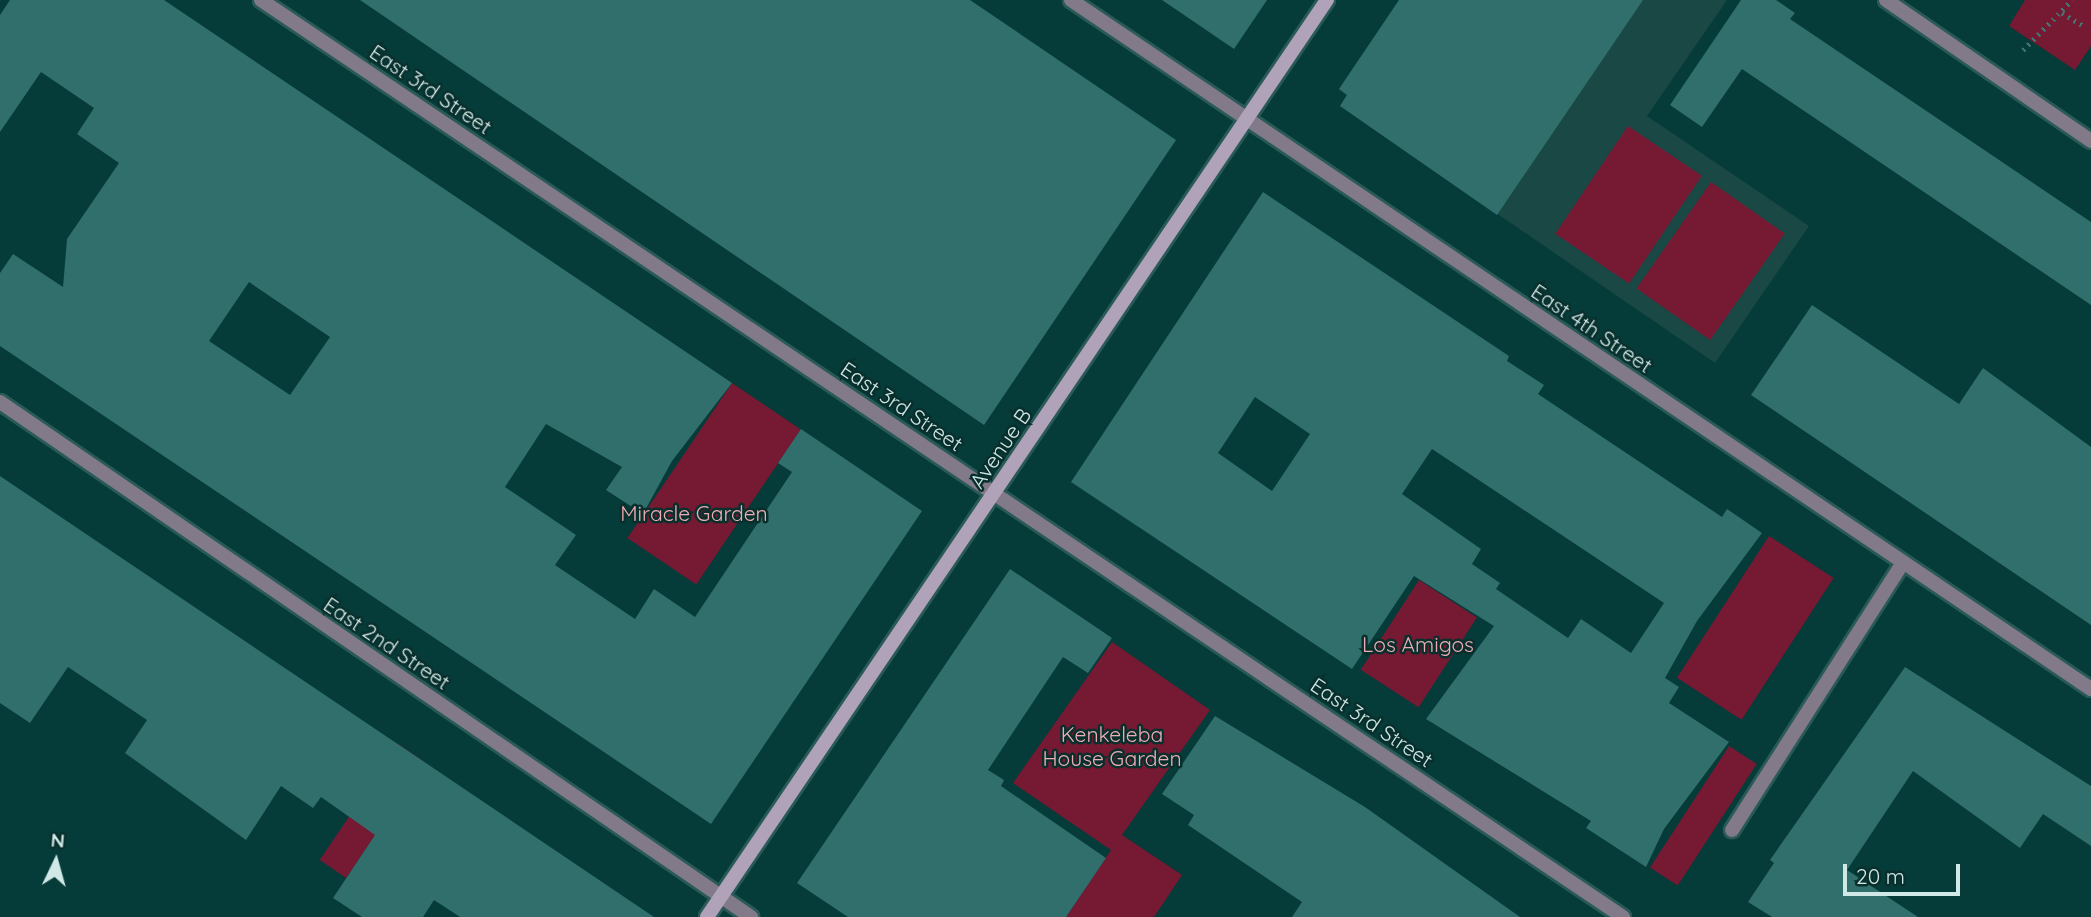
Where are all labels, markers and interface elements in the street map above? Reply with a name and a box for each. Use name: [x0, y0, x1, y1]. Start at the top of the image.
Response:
street label: East 3rd Street: [365, 39, 497, 139]
street label: East 4th Street: [1527, 278, 1657, 378]
street label: East 3rd Street: [836, 356, 968, 456]
street label: Avenue B: [964, 403, 1036, 493]
park label: Miracle Garden: [620, 500, 768, 526]
street label: East 2nd Street: [319, 591, 455, 695]
park label: Los Amigos: [1362, 631, 1474, 657]
street label: East 3rd Street: [1306, 672, 1438, 772]
park label: Kenkeleba House Garden: [1042, 721, 1182, 771]
north arrow: [21, 826, 91, 896]
text: N: [50, 828, 66, 853]
scale bar: [1846, 850, 1963, 894]
text: 20 m: [1856, 863, 1905, 889]

